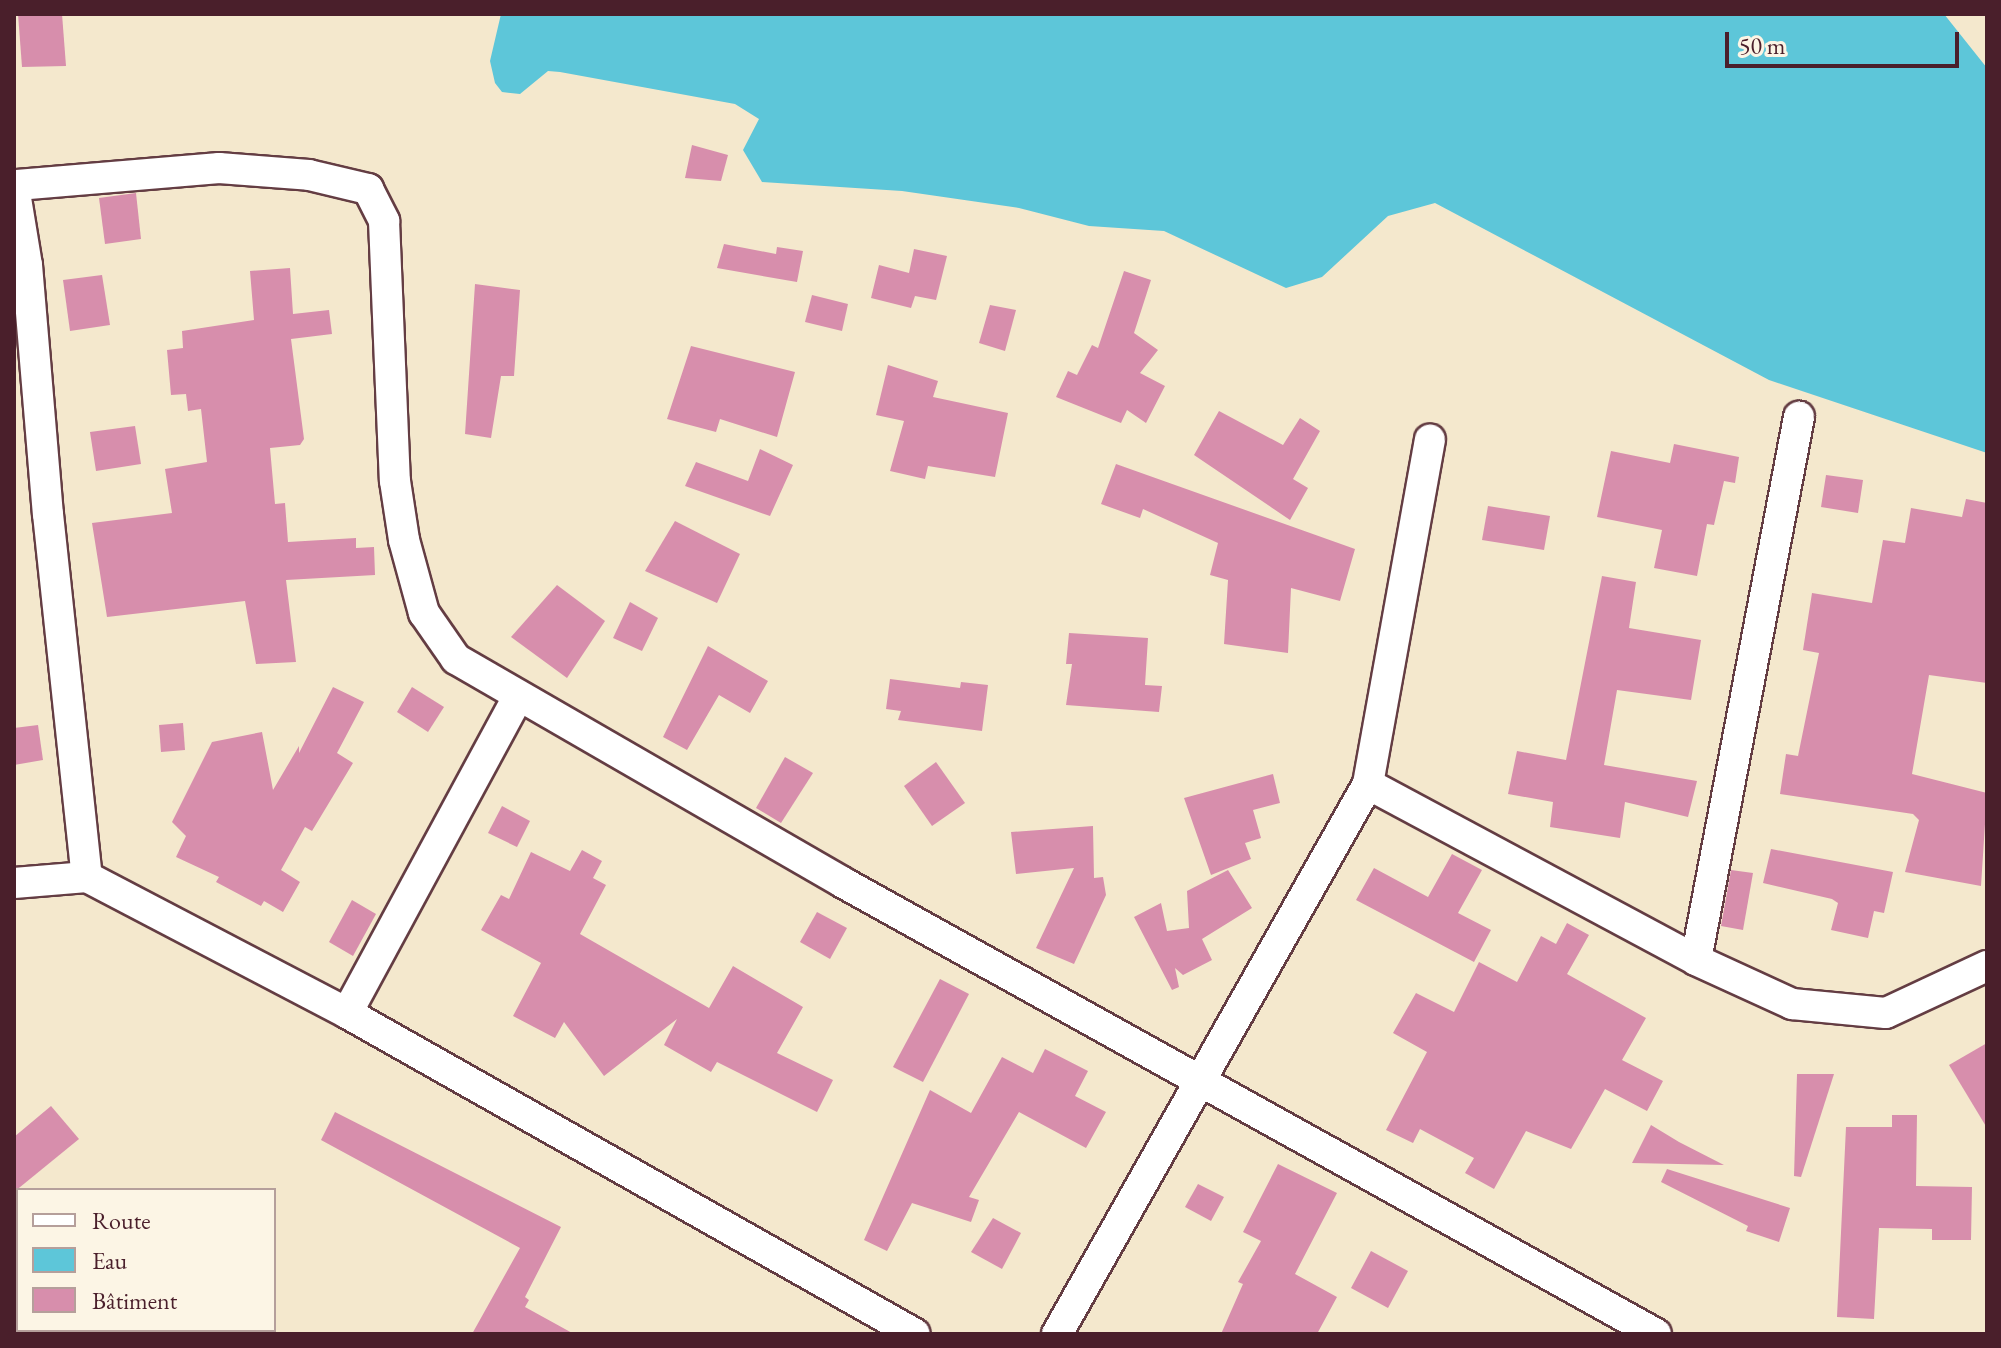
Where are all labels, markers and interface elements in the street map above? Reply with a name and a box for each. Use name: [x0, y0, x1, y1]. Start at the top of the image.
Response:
scale bar: [1729, 16, 1963, 66]
text: 50 m: [1739, 30, 1786, 61]
legend: [16, 1188, 276, 1332]
text: Route: [92, 1205, 151, 1236]
text: Eau: [92, 1245, 127, 1276]
text: Bâtiment: [92, 1285, 177, 1316]

